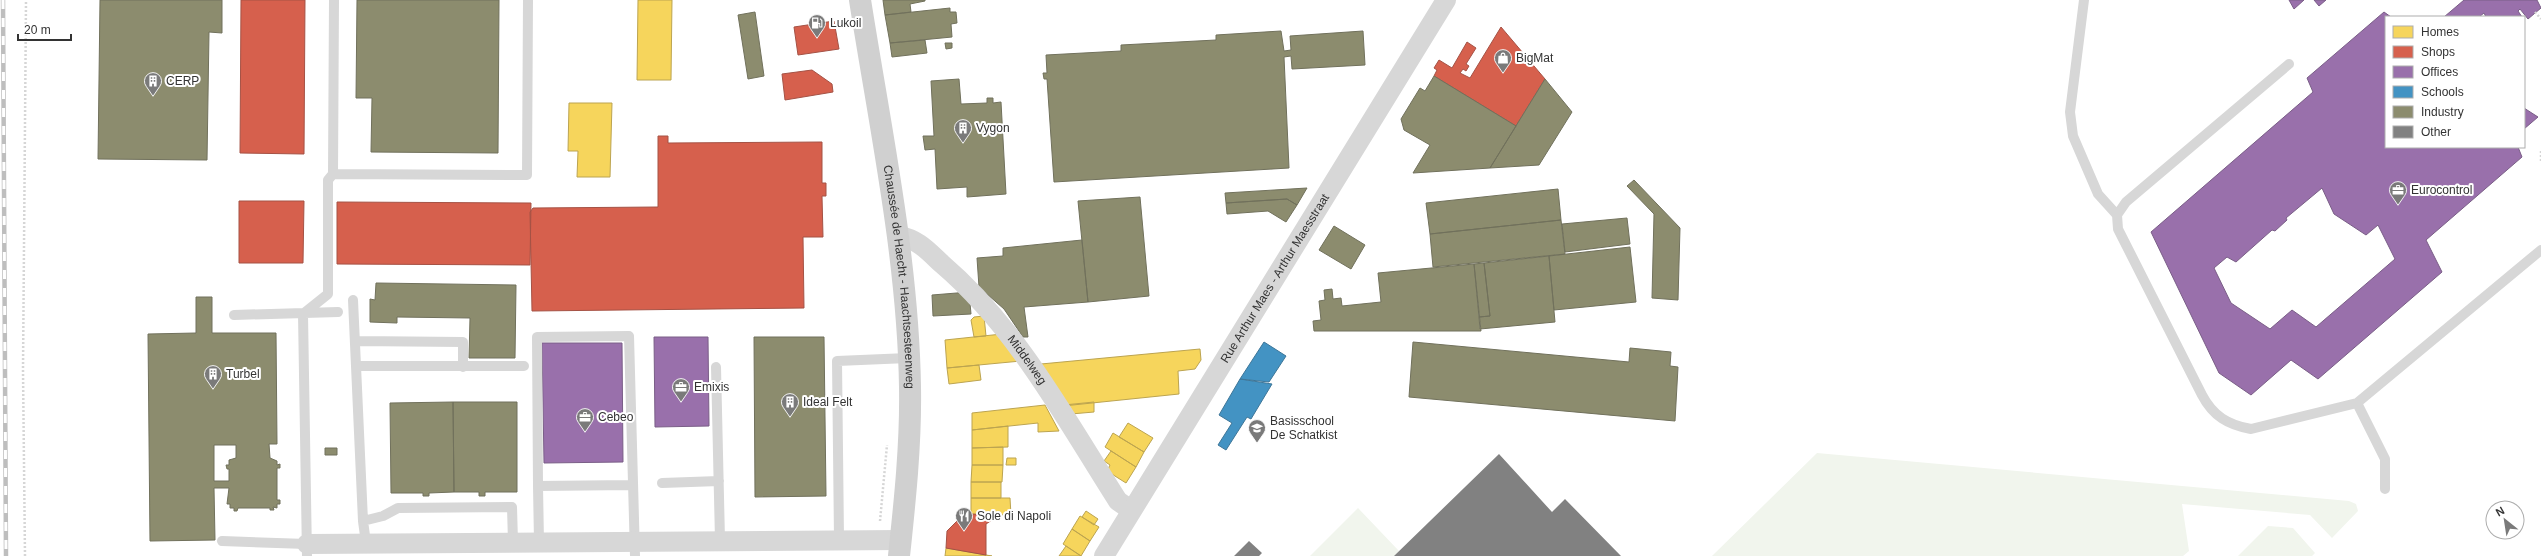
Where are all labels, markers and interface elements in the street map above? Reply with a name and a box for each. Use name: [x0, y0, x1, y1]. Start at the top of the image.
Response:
fuel station icon: Lukoil: [807, 13, 827, 38]
scale bar: [18, 16, 71, 42]
place label: Lukoil: [830, 16, 861, 30]
legend: [2385, 16, 2525, 148]
text: 20 m: [24, 23, 51, 37]
text: Homes: [2421, 25, 2459, 39]
text: Shops: [2421, 45, 2455, 59]
shop icon: BigMat: [1493, 48, 1513, 73]
place label: BigMat: [1516, 51, 1554, 65]
text: Offices: [2421, 65, 2458, 79]
building icon: CERP: [143, 71, 163, 96]
place label: CERP: [166, 74, 199, 88]
text: Schools: [2421, 85, 2464, 99]
text: Industry: [2421, 105, 2464, 119]
building icon: Vygon: [953, 118, 973, 143]
place label: Vygon: [976, 121, 1010, 135]
text: Other: [2421, 125, 2451, 139]
street label: Chaussée de Haecht - Haachtsesteenweg: [881, 164, 917, 389]
office icon: Eurocontrol: [2388, 180, 2408, 205]
place label: Eurocontrol: [2411, 183, 2472, 197]
street label: Rue Arthur Maes - Arthur Maesstraat: [1218, 191, 1332, 365]
street label: Middelweg: [1005, 332, 1049, 387]
building icon: Turbel: [203, 364, 223, 389]
place label: Turbel: [226, 367, 260, 381]
office icon: Emixis: [671, 377, 691, 402]
place label: Emixis: [694, 380, 729, 394]
building icon: Ideal Felt: [780, 392, 800, 417]
place label: Ideal Felt: [803, 395, 853, 409]
office icon: Cebeo: [575, 407, 595, 432]
place label: Cebeo: [598, 410, 634, 424]
place label: Basisschool De Schatkist: [1270, 414, 1338, 442]
school or university icon: Basisschool De Schatkist: [1247, 418, 1267, 443]
north arrow: [2485, 500, 2525, 540]
text: N: [2494, 504, 2506, 519]
restaurant icon: Sole di Napoli: [954, 506, 974, 531]
place label: Sole di Napoli: [977, 509, 1051, 523]

